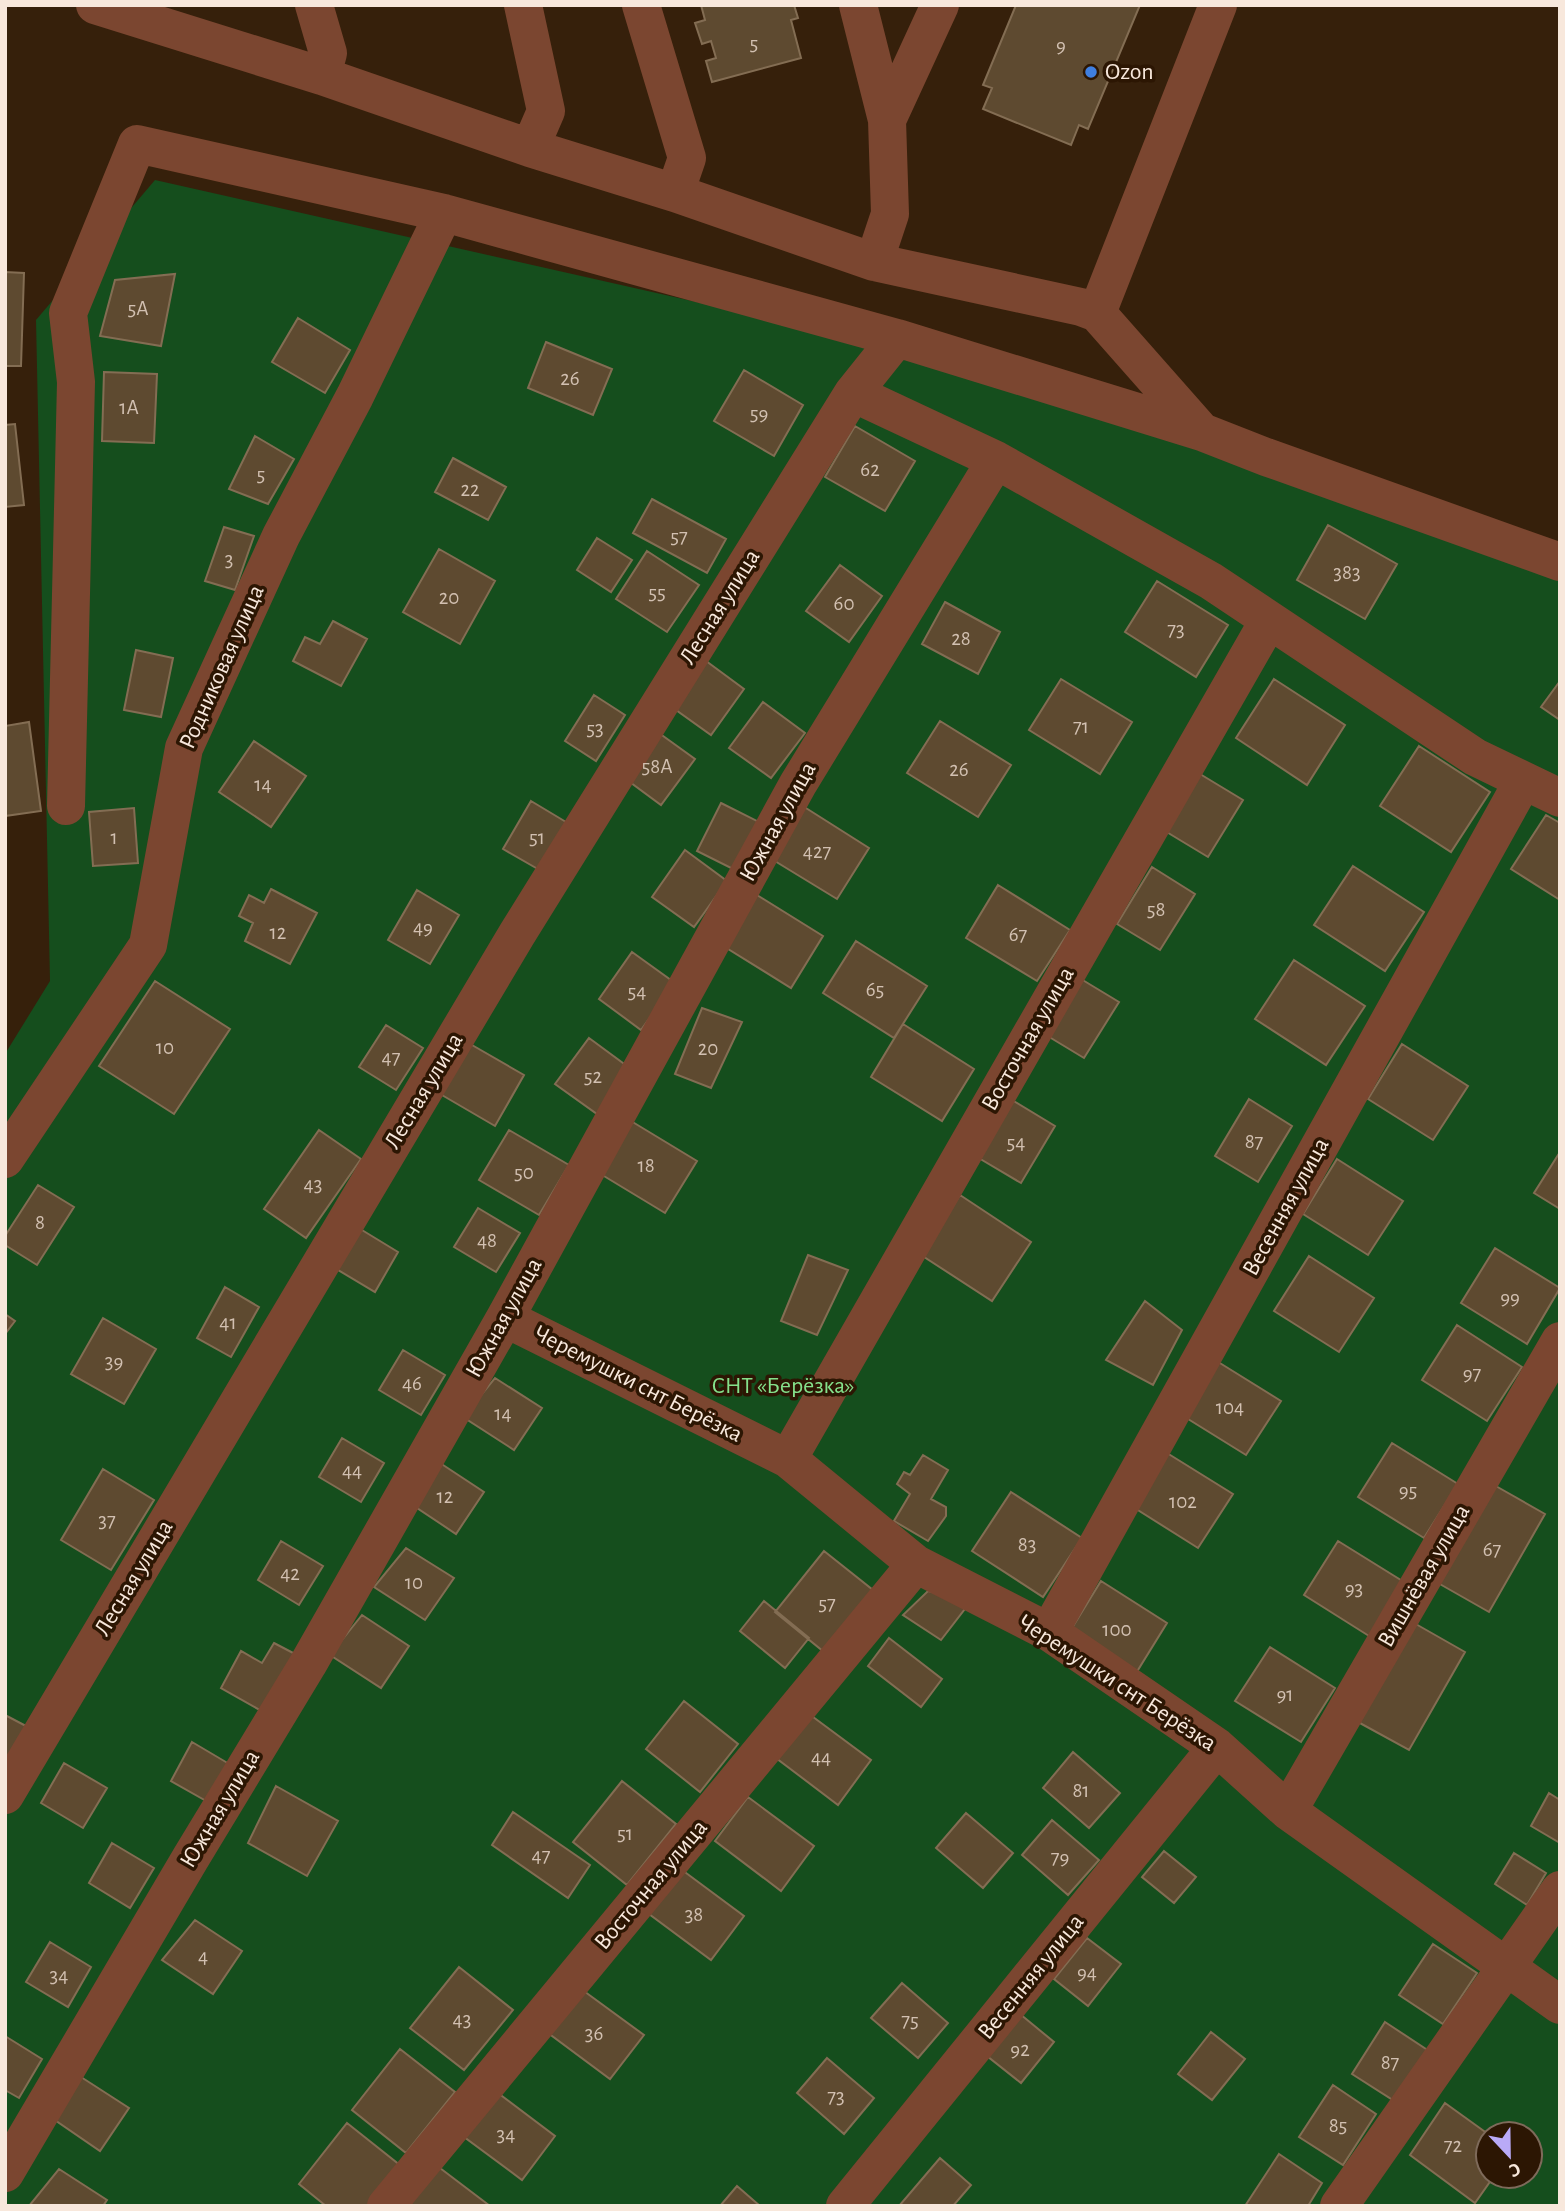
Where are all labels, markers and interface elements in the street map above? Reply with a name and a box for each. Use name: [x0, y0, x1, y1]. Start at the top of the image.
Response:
house number: 5: [750, 33, 758, 54]
house number: 9: [1056, 35, 1066, 56]
place label: Ozon: [1105, 60, 1154, 84]
marker: Ozon: [1083, 64, 1099, 80]
house number: 5А: [127, 298, 149, 319]
house number: 26: [560, 368, 580, 389]
house number: 1А: [119, 397, 139, 418]
house number: 59: [750, 403, 768, 424]
house number: 62: [860, 459, 880, 480]
house number: 5: [257, 464, 265, 485]
house number: 22: [460, 479, 480, 500]
house number: 57: [670, 526, 688, 547]
street label: Лесная улица: [675, 545, 765, 669]
house number: 3: [225, 549, 233, 570]
house number: 383: [1333, 562, 1361, 583]
street label: Родниковая улица: [175, 582, 269, 752]
house number: 55: [648, 582, 666, 603]
house number: 20: [439, 587, 459, 608]
house number: 60: [834, 593, 854, 614]
house number: 73: [1167, 619, 1185, 640]
house number: 28: [951, 628, 971, 649]
house number: 71: [1073, 716, 1089, 737]
house number: 53: [586, 718, 604, 739]
house number: 58А: [641, 756, 673, 777]
street label: Южная улица: [735, 758, 821, 886]
house number: 26: [949, 759, 969, 780]
house number: 14: [254, 774, 272, 795]
house number: 1: [110, 827, 118, 848]
house number: 51: [529, 827, 545, 848]
house number: 427: [803, 841, 831, 862]
house number: 58: [1147, 899, 1165, 920]
house number: 49: [413, 917, 433, 938]
house number: 12: [270, 922, 286, 943]
house number: 67: [1009, 924, 1028, 945]
street label: Восточная улица: [977, 963, 1079, 1115]
house number: 65: [866, 979, 884, 1000]
house number: 54: [628, 981, 646, 1002]
street label: Лесная улица: [380, 1029, 468, 1153]
house number: 10: [156, 1037, 174, 1058]
house number: 20: [698, 1038, 718, 1059]
house number: 47: [382, 1047, 401, 1068]
house number: 52: [584, 1066, 602, 1087]
house number: 87: [1245, 1131, 1264, 1152]
house number: 54: [1007, 1132, 1025, 1153]
street label: Весенняя улица: [1238, 1134, 1334, 1280]
house number: 18: [637, 1155, 655, 1176]
house number: 50: [514, 1162, 534, 1183]
house number: 43: [304, 1174, 322, 1195]
house number: 8: [35, 1212, 45, 1233]
house number: 48: [477, 1230, 497, 1251]
street label: Южная улица: [461, 1254, 547, 1382]
house number: 99: [1500, 1287, 1520, 1308]
house number: 41: [219, 1312, 237, 1333]
street label: Черемушки снт Берёзка: [530, 1321, 746, 1447]
house number: 39: [105, 1351, 123, 1372]
house number: 97: [1463, 1363, 1482, 1384]
house number: 46: [402, 1373, 422, 1394]
park label: СНТ «Берёзка»: [711, 1374, 855, 1398]
house number: 104: [1216, 1397, 1244, 1418]
house number: 14: [494, 1403, 512, 1424]
house number: 44: [342, 1460, 362, 1481]
house number: 95: [1399, 1480, 1417, 1501]
house number: 12: [437, 1486, 453, 1507]
house number: 102: [1169, 1491, 1197, 1512]
street label: Вишнёвая улица: [1373, 1500, 1475, 1652]
house number: 37: [98, 1510, 116, 1531]
street label: Лесная улица: [90, 1516, 178, 1640]
house number: 83: [1018, 1534, 1036, 1555]
house number: 67: [1483, 1539, 1502, 1560]
house number: 42: [280, 1563, 300, 1584]
house number: 10: [405, 1572, 423, 1593]
house number: 93: [1345, 1578, 1363, 1599]
house number: 57: [818, 1593, 836, 1614]
street label: Черемушки снт Берёзка: [1014, 1610, 1220, 1756]
house number: 100: [1102, 1619, 1132, 1640]
house number: 91: [1276, 1684, 1294, 1705]
street label: Южная улица: [176, 1746, 264, 1872]
house number: 44: [811, 1747, 831, 1768]
house number: 81: [1072, 1780, 1090, 1801]
street label: Восточная улица: [590, 1815, 712, 1955]
house number: 51: [617, 1823, 633, 1844]
house number: 47: [532, 1845, 551, 1866]
house number: 79: [1051, 1847, 1069, 1868]
house number: 38: [685, 1904, 703, 1925]
street label: Весенняя улица: [973, 1910, 1089, 2044]
house number: 4: [198, 1946, 208, 1967]
house number: 94: [1077, 1962, 1097, 1983]
house number: 34: [50, 1965, 68, 1986]
house number: 43: [453, 2009, 471, 2030]
house number: 75: [901, 2010, 919, 2031]
house number: 36: [585, 2023, 603, 2044]
house number: 92: [1010, 2039, 1030, 2060]
house number: 87: [1381, 2052, 1400, 2073]
house number: 73: [827, 2086, 845, 2107]
house number: 85: [1329, 2115, 1347, 2136]
north arrow: [1474, 2120, 1544, 2190]
house number: 34: [497, 2124, 515, 2145]
house number: 72: [1444, 2135, 1462, 2156]
text: С: [1506, 2159, 1523, 2180]

